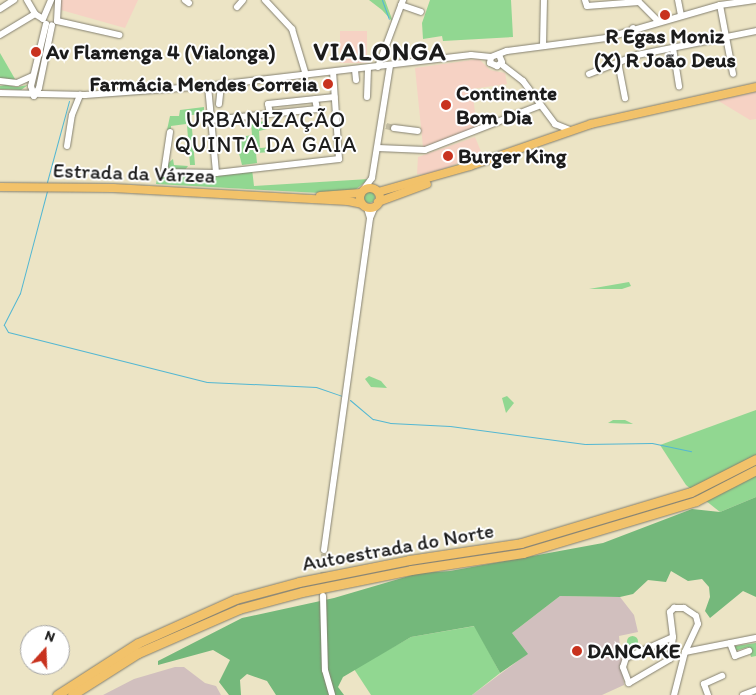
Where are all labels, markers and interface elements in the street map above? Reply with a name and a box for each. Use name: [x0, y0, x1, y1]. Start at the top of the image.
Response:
marker: R Egas Moniz (X) R João Deus: [659, 9, 671, 21]
place label: R Egas Moniz (X) R João Deus: [595, 23, 735, 73]
district label: VIALONGA: [312, 36, 448, 68]
place label: Av Flamenga 4 (Vialonga): [46, 39, 275, 65]
marker: Av Flamenga 4 (Vialonga): [30, 46, 42, 58]
place label: Farmácia Mendes Correia: [89, 71, 318, 97]
marker: Farmácia Mendes Correia: [322, 78, 334, 90]
place label: Continente Bom Dia: [456, 80, 557, 130]
marker: Continente Bom Dia: [440, 99, 452, 111]
district label: URBANIZAÇÃO QUINTA DA GAIA: [175, 106, 357, 158]
place label: Burger King: [458, 143, 567, 169]
marker: Burger King: [442, 150, 454, 162]
street label: Estrada da Várzea: [52, 158, 216, 188]
street label: Autoestrada do Norte: [300, 518, 496, 576]
north arrow: [20, 625, 70, 675]
text: N: [43, 627, 57, 646]
place label: DANCAKE: [587, 638, 680, 664]
marker: DANCAKE: [571, 645, 583, 657]

